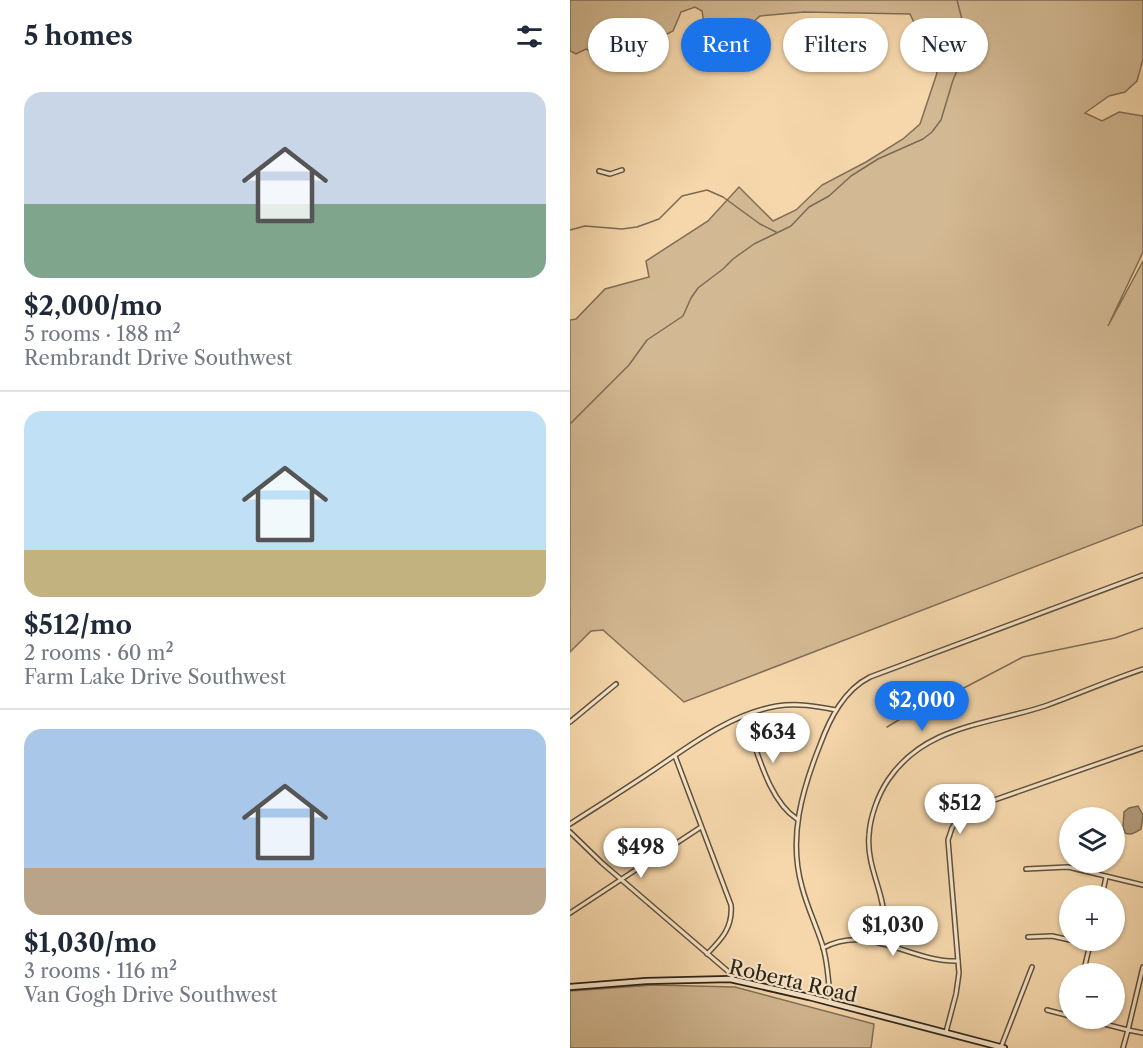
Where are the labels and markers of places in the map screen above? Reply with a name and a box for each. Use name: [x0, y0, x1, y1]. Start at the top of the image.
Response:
pin: $2,000: [873, 681, 971, 732]
pin: $634: [737, 713, 809, 764]
pin: $512: [924, 784, 996, 835]
pin: $498: [605, 828, 677, 879]
pin: $1,030: [844, 906, 942, 957]

